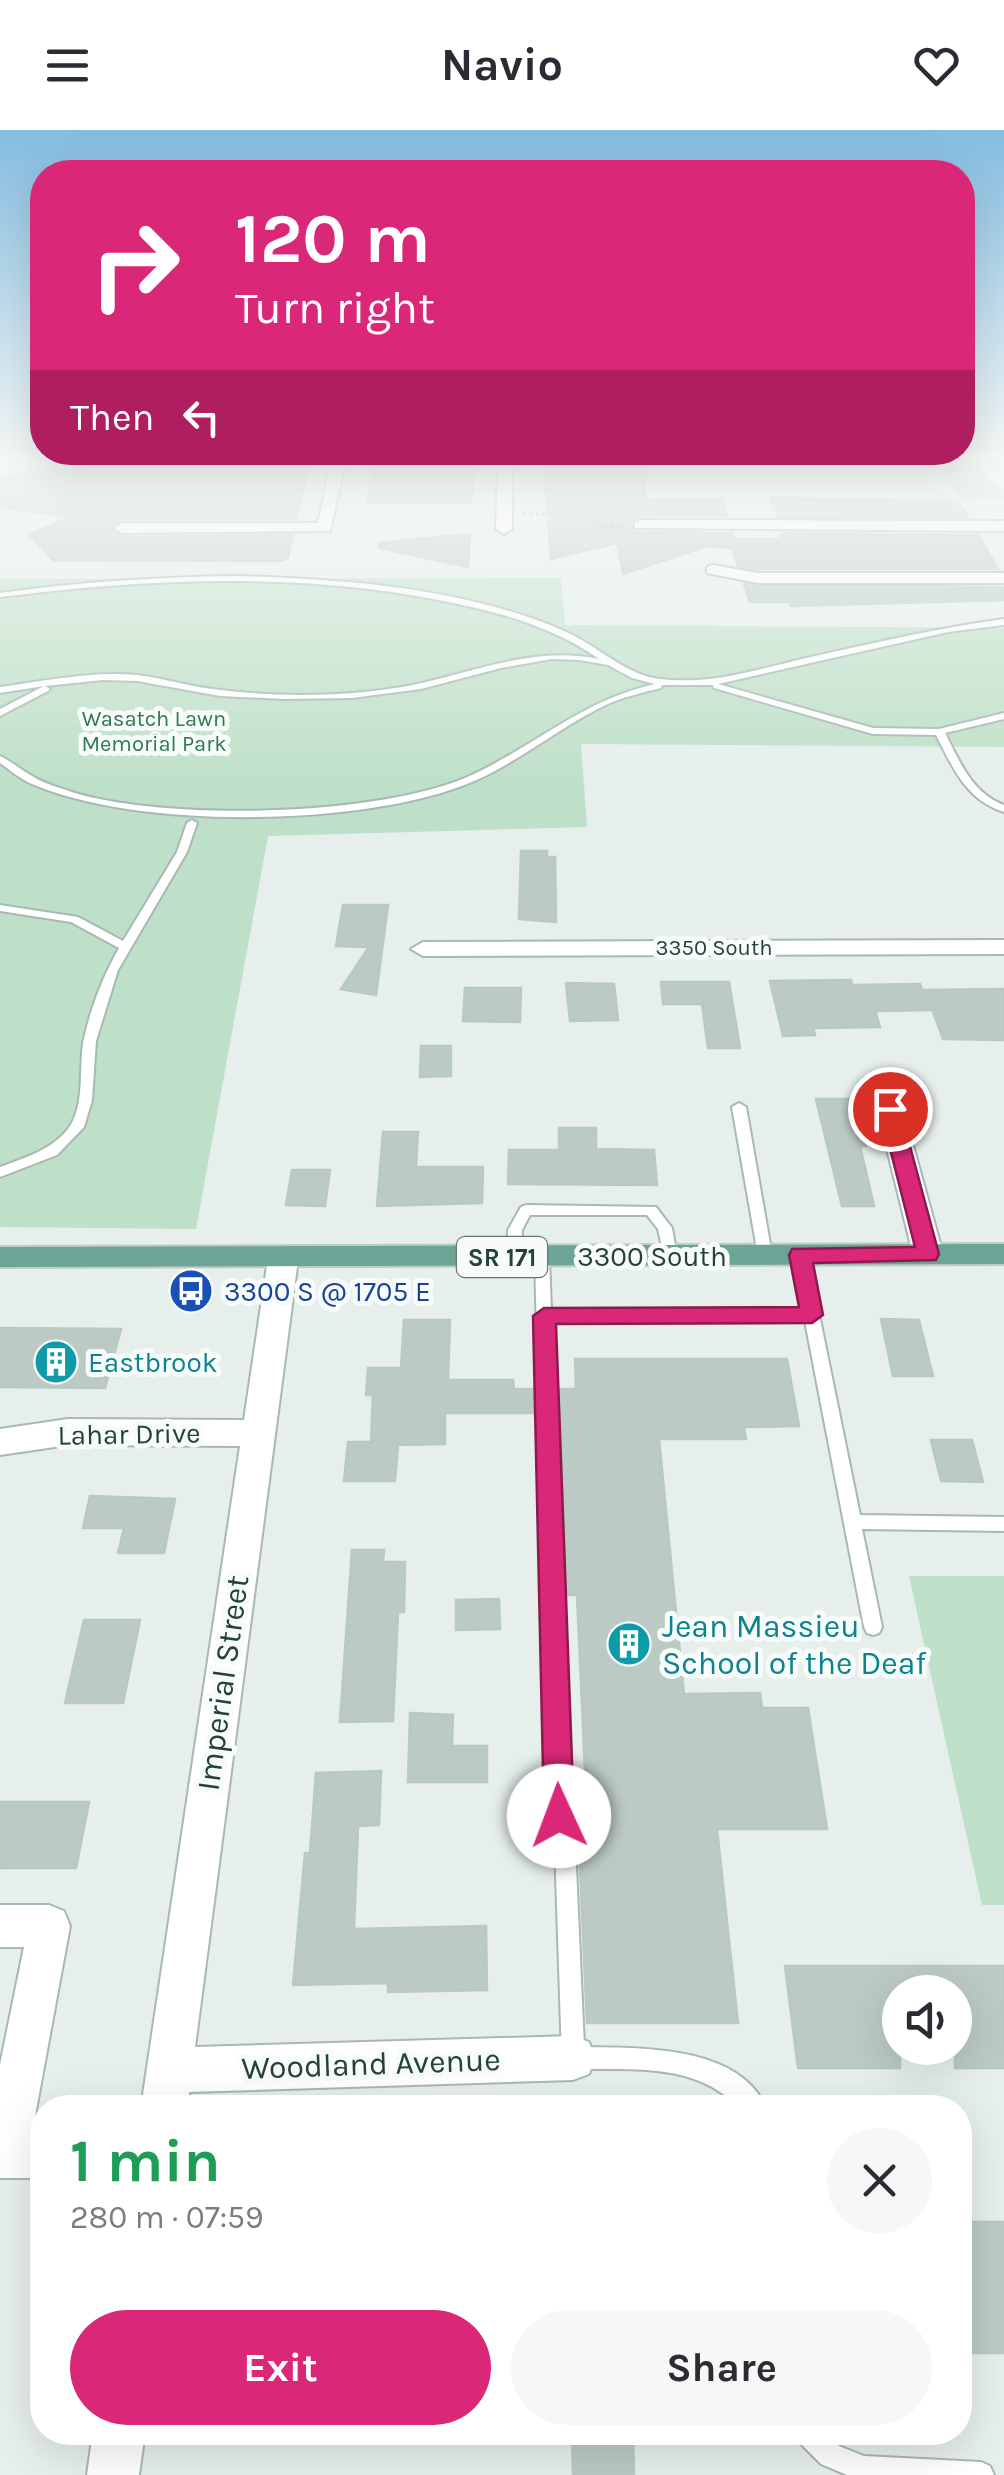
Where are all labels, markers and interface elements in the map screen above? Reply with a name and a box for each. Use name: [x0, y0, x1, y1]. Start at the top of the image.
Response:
icon: menu: [40, 38, 95, 93]
icon: heart: [909, 38, 964, 93]
text: Navio: [441, 39, 563, 91]
text: 120 m: [235, 198, 431, 280]
icon: right: [70, 200, 200, 330]
text: Turn right: [235, 282, 435, 334]
icon: left: [174, 390, 229, 445]
text: Then: [70, 395, 154, 440]
park label: Wasatch Lawn Memorial Park: [81, 706, 227, 757]
street label: 3350 South: [656, 935, 772, 961]
pin: [848, 1067, 933, 1152]
icon: arrive: [863, 1082, 918, 1137]
road number: SR 171: [457, 1237, 547, 1277]
street label: 3300 South: [577, 1240, 727, 1273]
bus stop icon: 3300 S @ 1705 E: [168, 1268, 214, 1314]
place label: 3300 S @ 1705 E: [224, 1275, 431, 1308]
building icon: Eastbrook: [33, 1339, 79, 1385]
place label: Eastbrook: [88, 1346, 218, 1379]
street label: Lahar Drive: [57, 1416, 201, 1452]
street label: Imperial Street: [190, 1573, 256, 1793]
place label: Jean Massieu School of the Deaf: [662, 1608, 927, 1682]
building icon: Jean Massieu School of the Deaf: [606, 1621, 652, 1667]
position arrow: [507, 1764, 611, 1868]
map controls: [882, 1975, 972, 2065]
button: sound: [882, 1975, 972, 2065]
street label: Woodland Avenue: [241, 2041, 501, 2087]
text: 1 min: [70, 2126, 221, 2196]
button: close: [827, 2128, 932, 2233]
text: 280 m · 07:59: [70, 2199, 264, 2236]
button: Exit: [70, 2310, 491, 2425]
button: Share: [511, 2310, 932, 2425]

